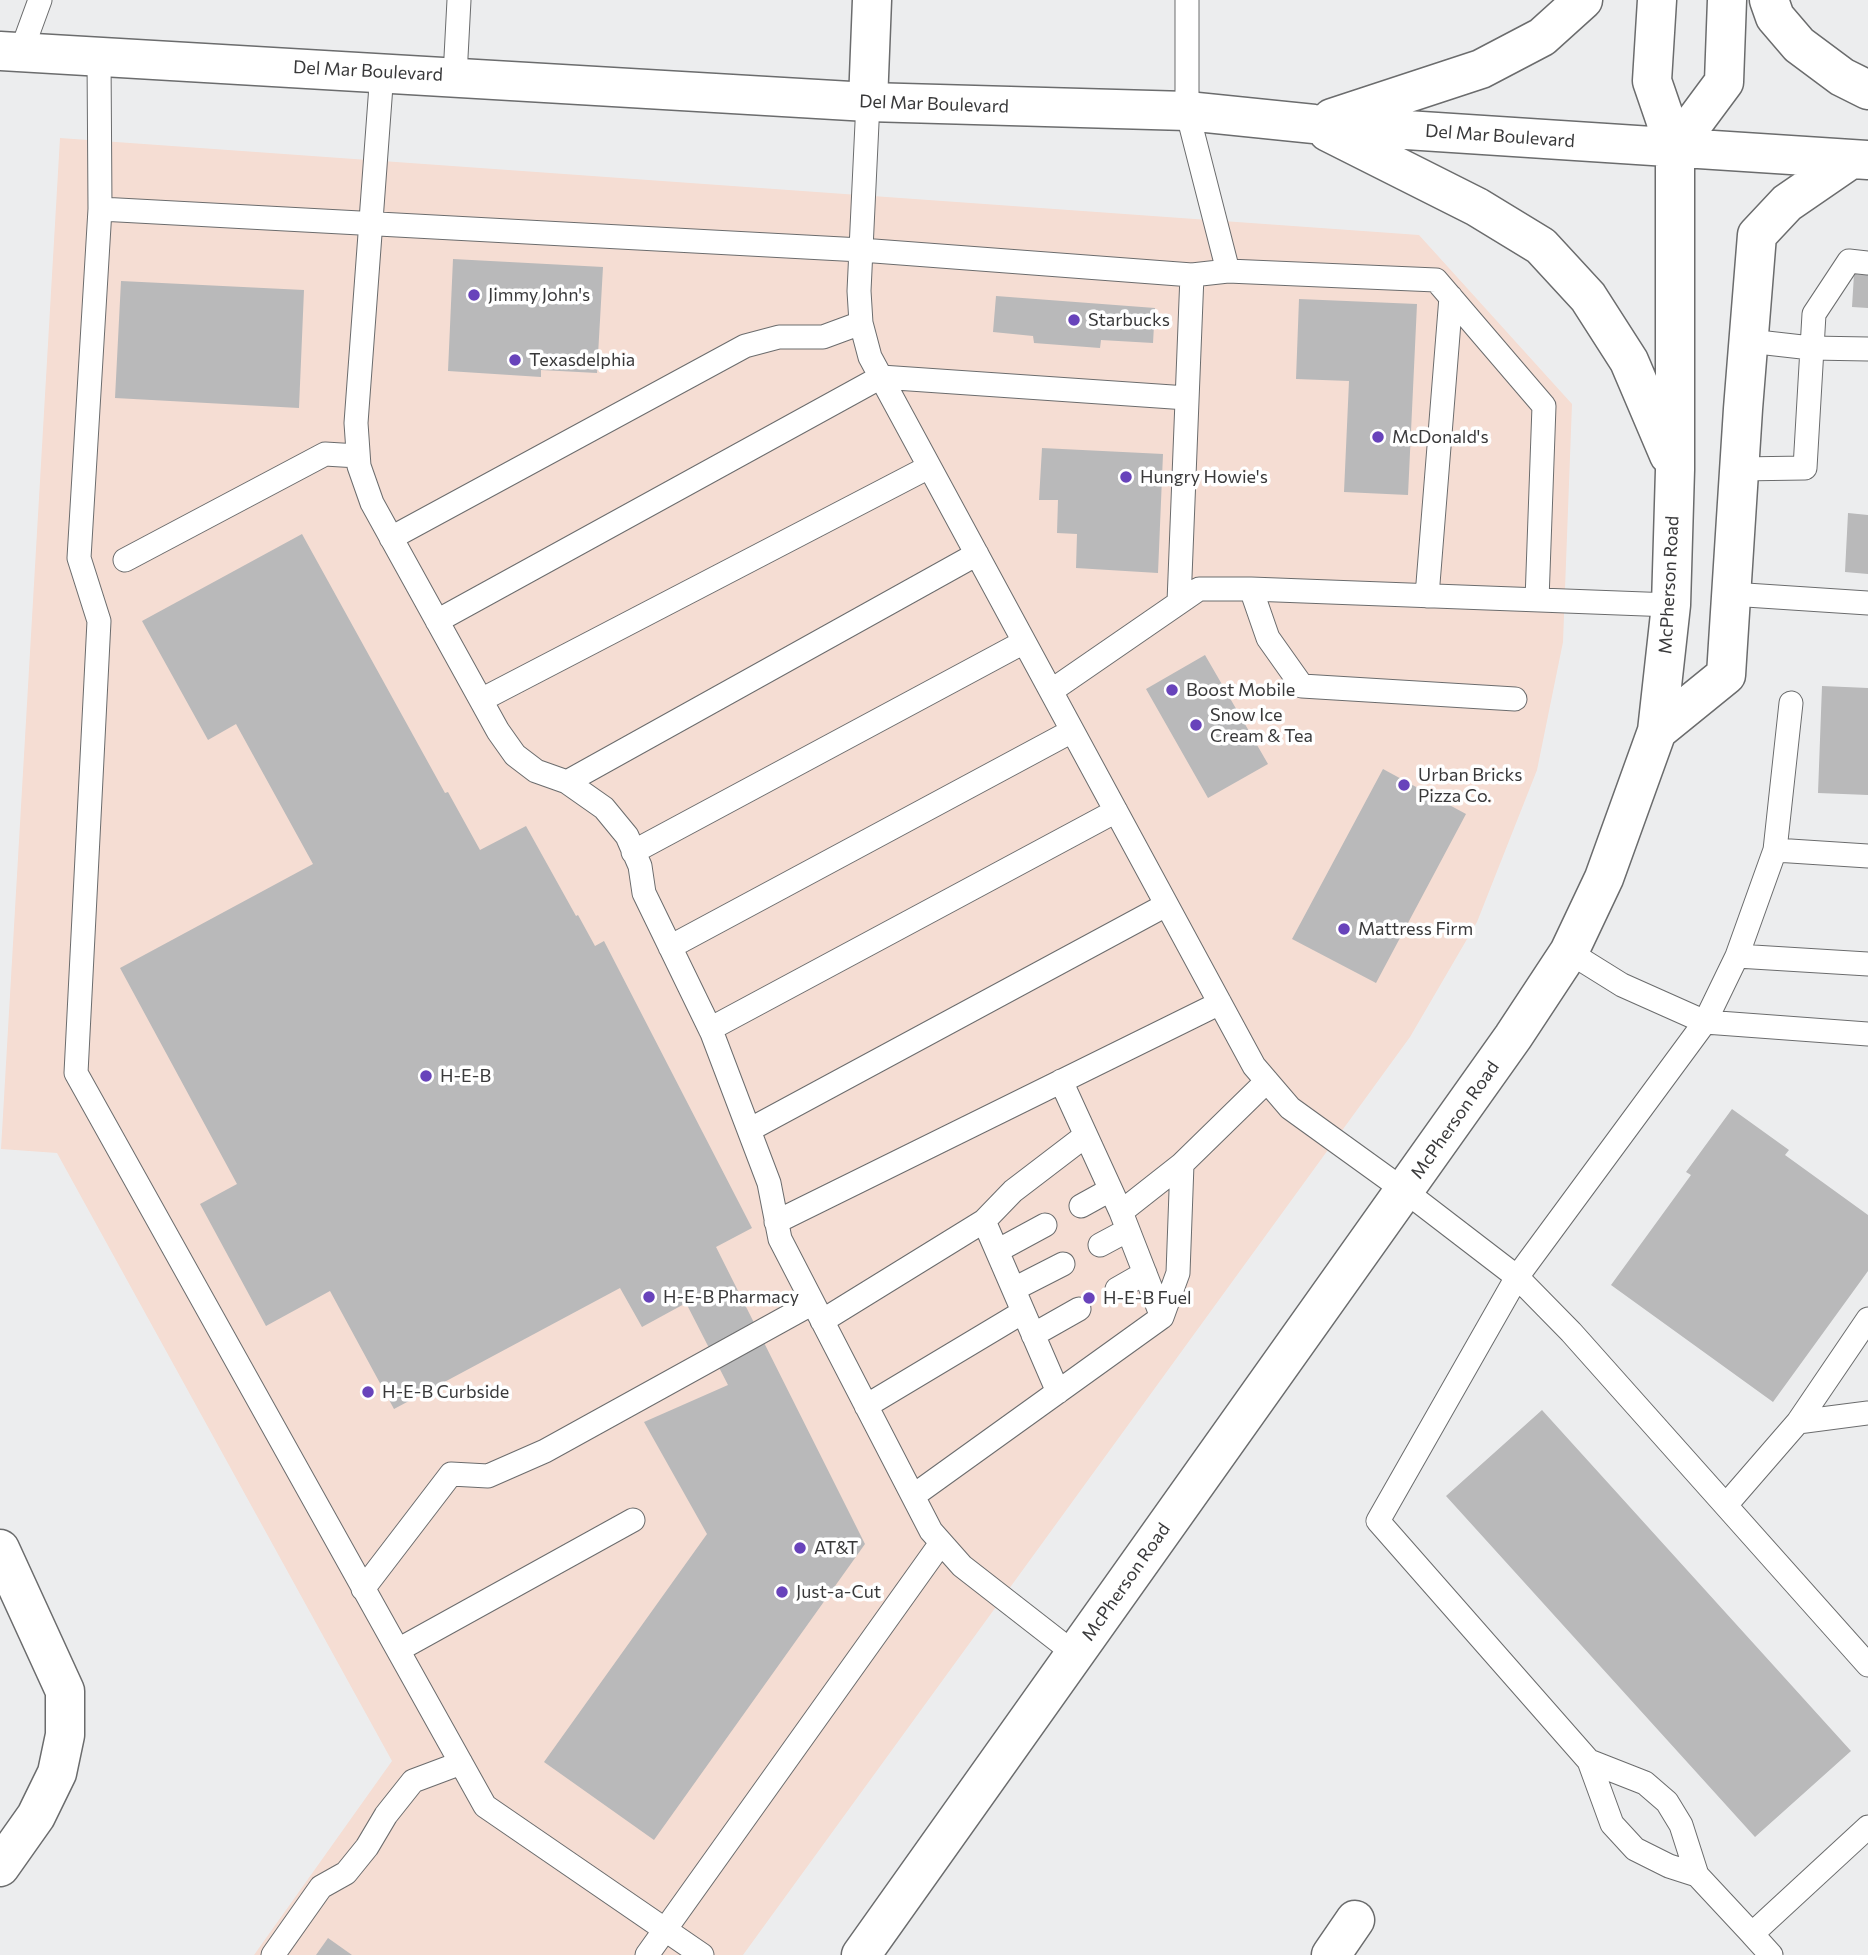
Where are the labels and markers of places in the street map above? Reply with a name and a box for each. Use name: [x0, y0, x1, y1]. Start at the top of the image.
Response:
place label: Jimmy John's: [488, 284, 590, 306]
marker: Jimmy John's: [466, 287, 482, 303]
place label: Starbucks: [1088, 309, 1170, 331]
marker: Starbucks: [1066, 312, 1082, 328]
place label: Texasdelphia: [529, 349, 635, 371]
marker: Texasdelphia: [507, 352, 523, 368]
place label: McDonald's: [1392, 426, 1489, 448]
marker: McDonald's: [1370, 429, 1386, 445]
place label: Hungry Howie's: [1140, 466, 1268, 488]
marker: Hungry Howie's: [1118, 469, 1134, 485]
place label: Boost Mobile: [1186, 679, 1295, 701]
marker: Boost Mobile: [1164, 682, 1180, 698]
place label: Snow Ice Cream & Tea: [1210, 704, 1313, 746]
marker: Snow Ice Cream & Tea: [1188, 717, 1204, 733]
place label: Urban Bricks Pizza Co.: [1418, 764, 1522, 806]
marker: Urban Bricks Pizza Co.: [1396, 777, 1412, 793]
place label: Mattress Firm: [1358, 918, 1473, 940]
marker: Mattress Firm: [1336, 921, 1352, 937]
place label: H-E-B: [440, 1065, 491, 1087]
marker: H-E-B: [418, 1068, 434, 1084]
place label: H-E-B Pharmacy: [663, 1286, 799, 1308]
place label: H-E-B Fuel: [1103, 1287, 1192, 1309]
marker: H-E-B Pharmacy: [641, 1289, 657, 1305]
marker: H-E-B Fuel: [1081, 1290, 1097, 1306]
place label: H-E-B Curbside: [382, 1381, 509, 1403]
marker: H-E-B Curbside: [360, 1384, 376, 1400]
place label: AT&T: [814, 1537, 858, 1559]
marker: AT&T: [792, 1540, 808, 1556]
place label: Just-a-Cut: [796, 1581, 881, 1603]
marker: Just-a-Cut: [774, 1584, 790, 1600]

